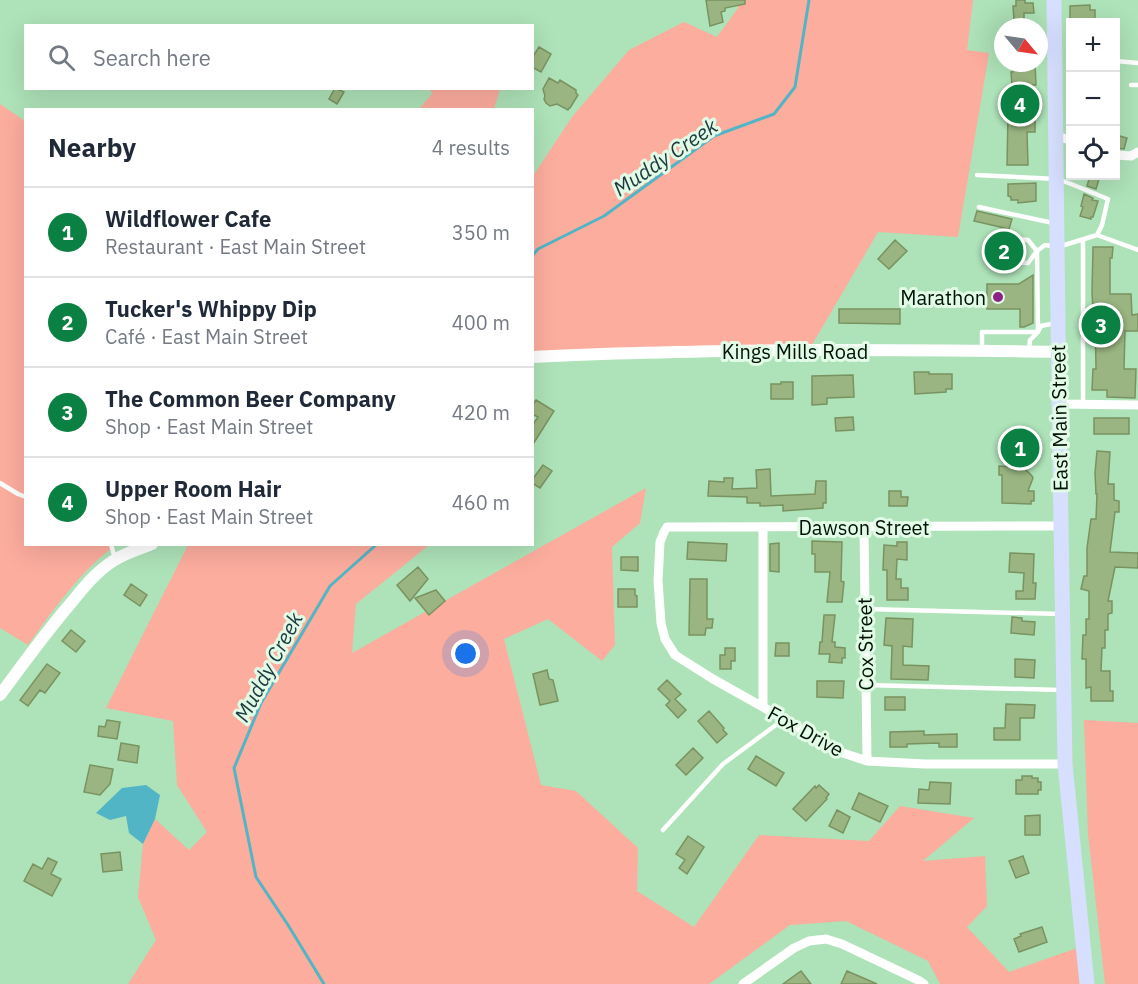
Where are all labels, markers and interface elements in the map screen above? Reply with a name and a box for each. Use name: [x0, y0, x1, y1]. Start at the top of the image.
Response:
north arrow: [994, 18, 1048, 72]
map controls: [1066, 18, 1120, 180]
button: +: [1066, 18, 1120, 72]
search box: [24, 24, 534, 90]
icon: search: [45, 41, 78, 74]
text: Search here: [93, 43, 211, 72]
button: −: [1066, 72, 1120, 126]
pin: 4: [1000, 82, 1040, 126]
water label: Muddy Creek: [607, 111, 724, 202]
button: locate: [1066, 126, 1120, 180]
text: Nearby: [48, 130, 136, 164]
text: 4 results: [432, 134, 510, 161]
text: Wildflower Cafe: [105, 204, 271, 233]
text: 1: [62, 219, 74, 246]
text: 350 m: [452, 219, 510, 246]
pin: 2: [984, 228, 1024, 274]
text: Restaurant · East Main Street: [105, 233, 366, 260]
place label: Marathon: [900, 284, 986, 311]
marker: Marathon: [991, 290, 1005, 304]
text: Tucker's Whippy Dip: [105, 294, 317, 323]
pin: 3: [1082, 302, 1120, 348]
text: 2: [62, 309, 74, 336]
text: 400 m: [452, 309, 510, 336]
text: Café · East Main Street: [105, 323, 308, 350]
street label: Kings Mills Road: [722, 338, 868, 365]
street label: East Main Street: [1044, 345, 1074, 491]
text: The Common Beer Company: [105, 384, 396, 413]
text: 3: [62, 399, 74, 426]
text: 420 m: [452, 399, 510, 426]
text: Shop · East Main Street: [105, 413, 313, 440]
pin: 1: [1000, 426, 1040, 470]
text: Upper Room Hair: [105, 474, 281, 503]
text: 4: [62, 489, 74, 516]
text: 460 m: [452, 489, 510, 516]
text: Shop · East Main Street: [105, 503, 313, 530]
street label: Dawson Street: [798, 514, 930, 541]
street label: Cox Street: [851, 597, 879, 691]
water label: Muddy Creek: [227, 606, 309, 727]
your location: [451, 639, 480, 668]
street label: Fox Drive: [763, 699, 849, 763]

